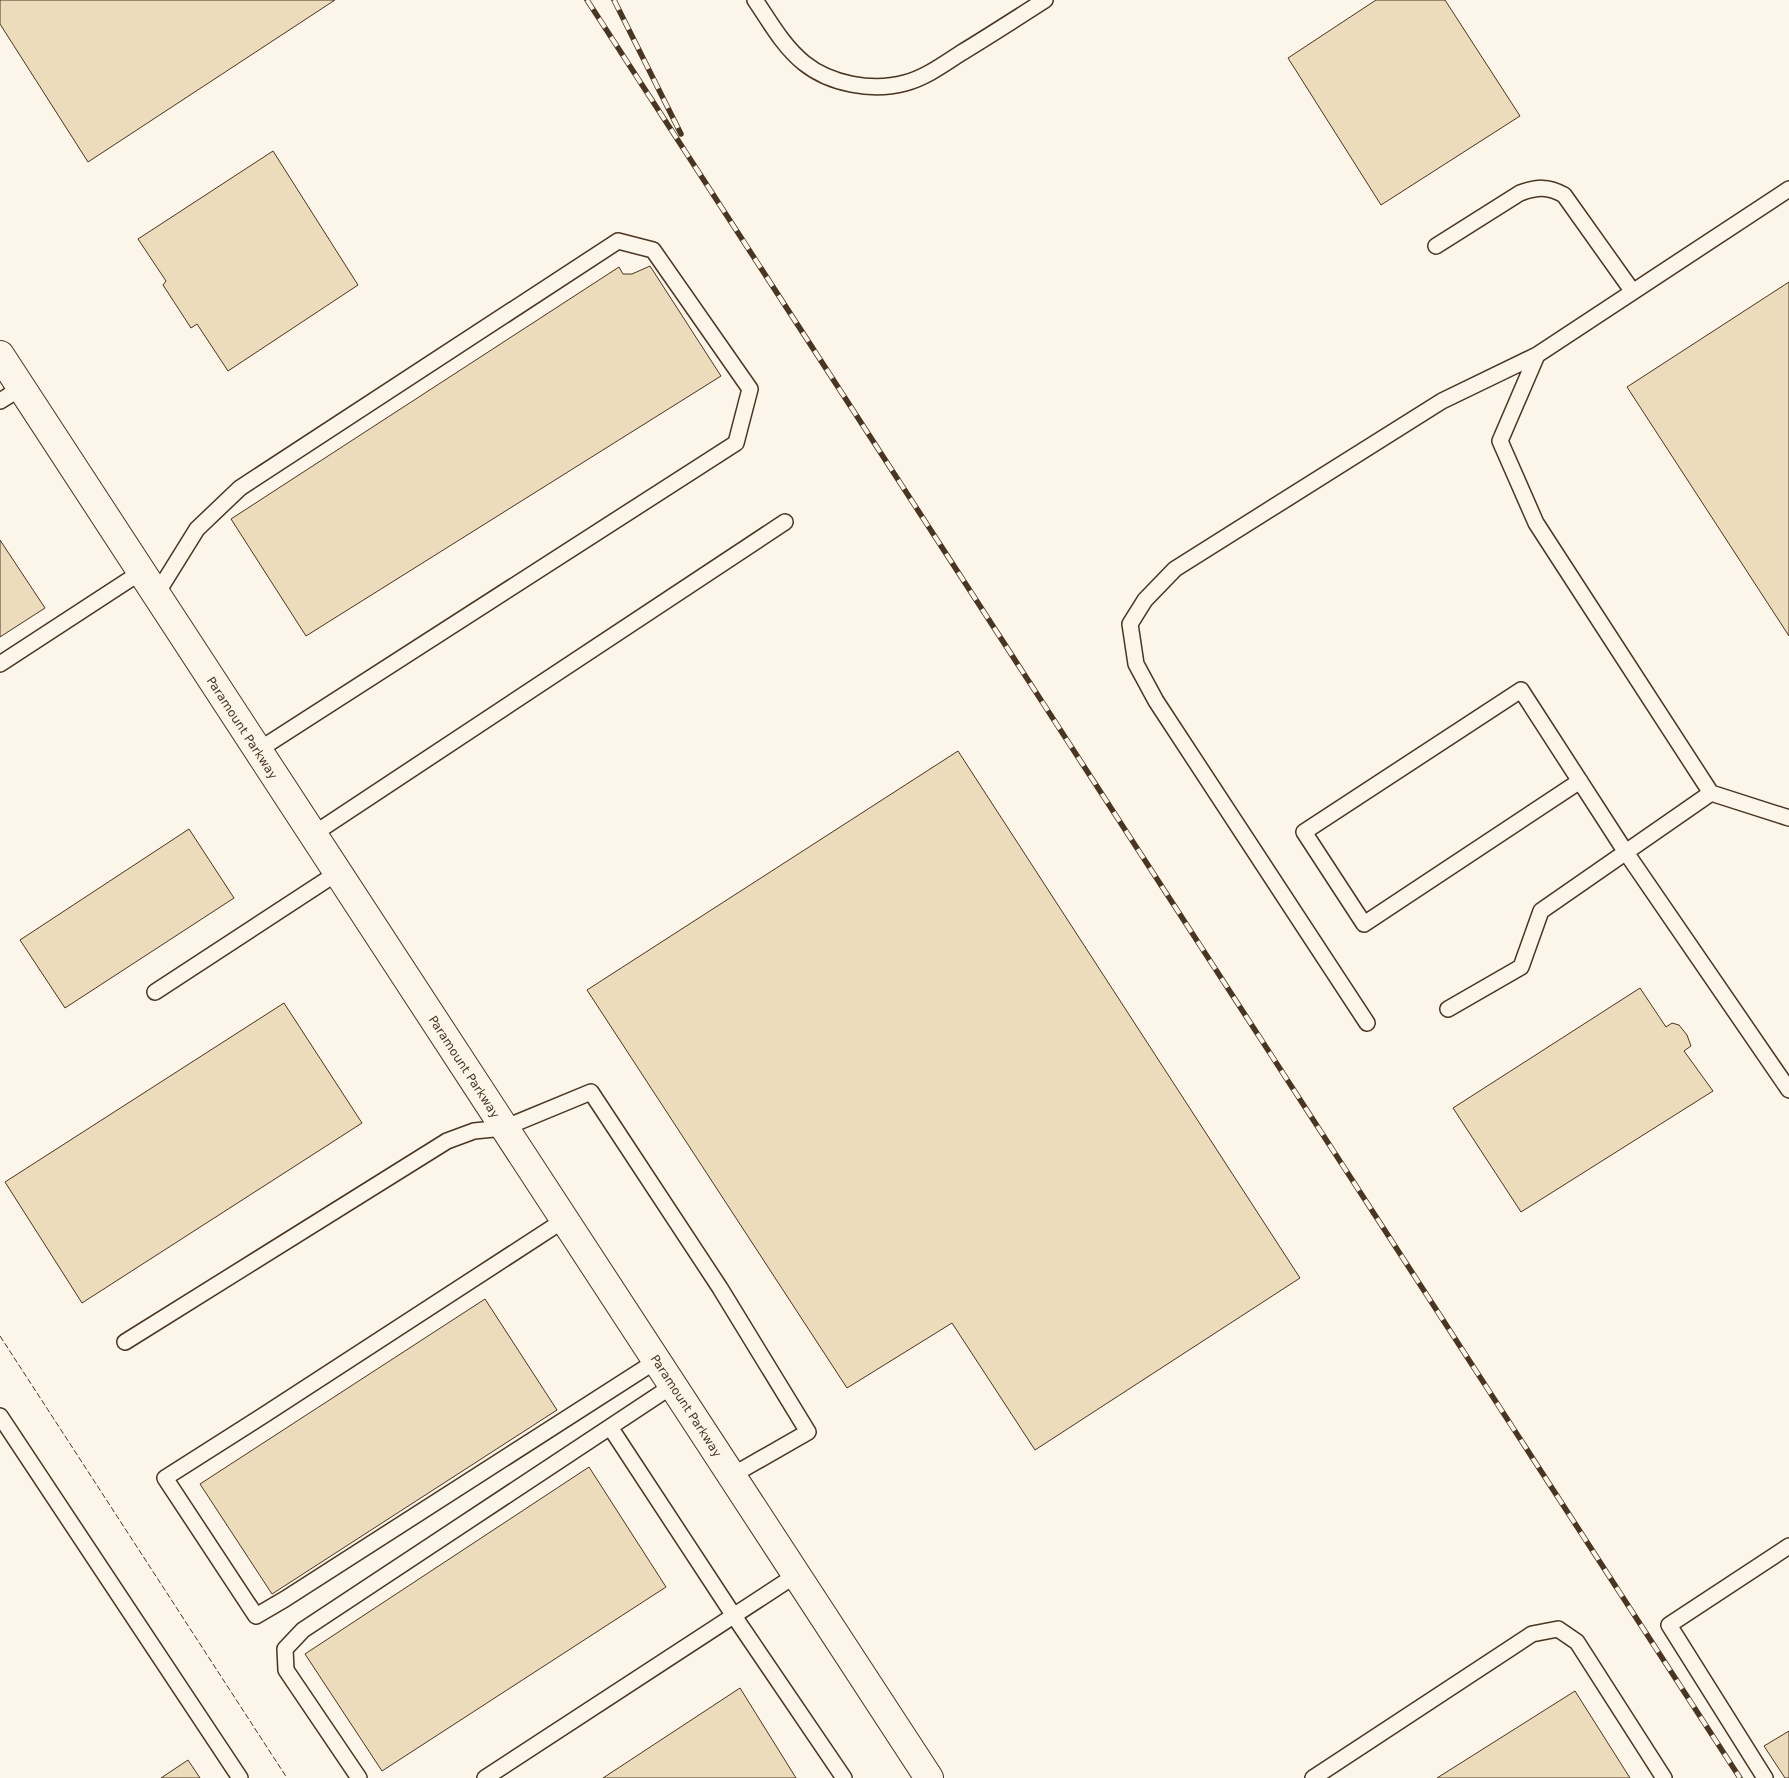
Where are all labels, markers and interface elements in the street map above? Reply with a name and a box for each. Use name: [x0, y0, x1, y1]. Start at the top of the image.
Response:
street label: Paramount Parkway: [204, 674, 280, 782]
street label: Paramount Parkway: [426, 1013, 502, 1121]
street label: Paramount Parkway: [648, 1352, 724, 1460]

